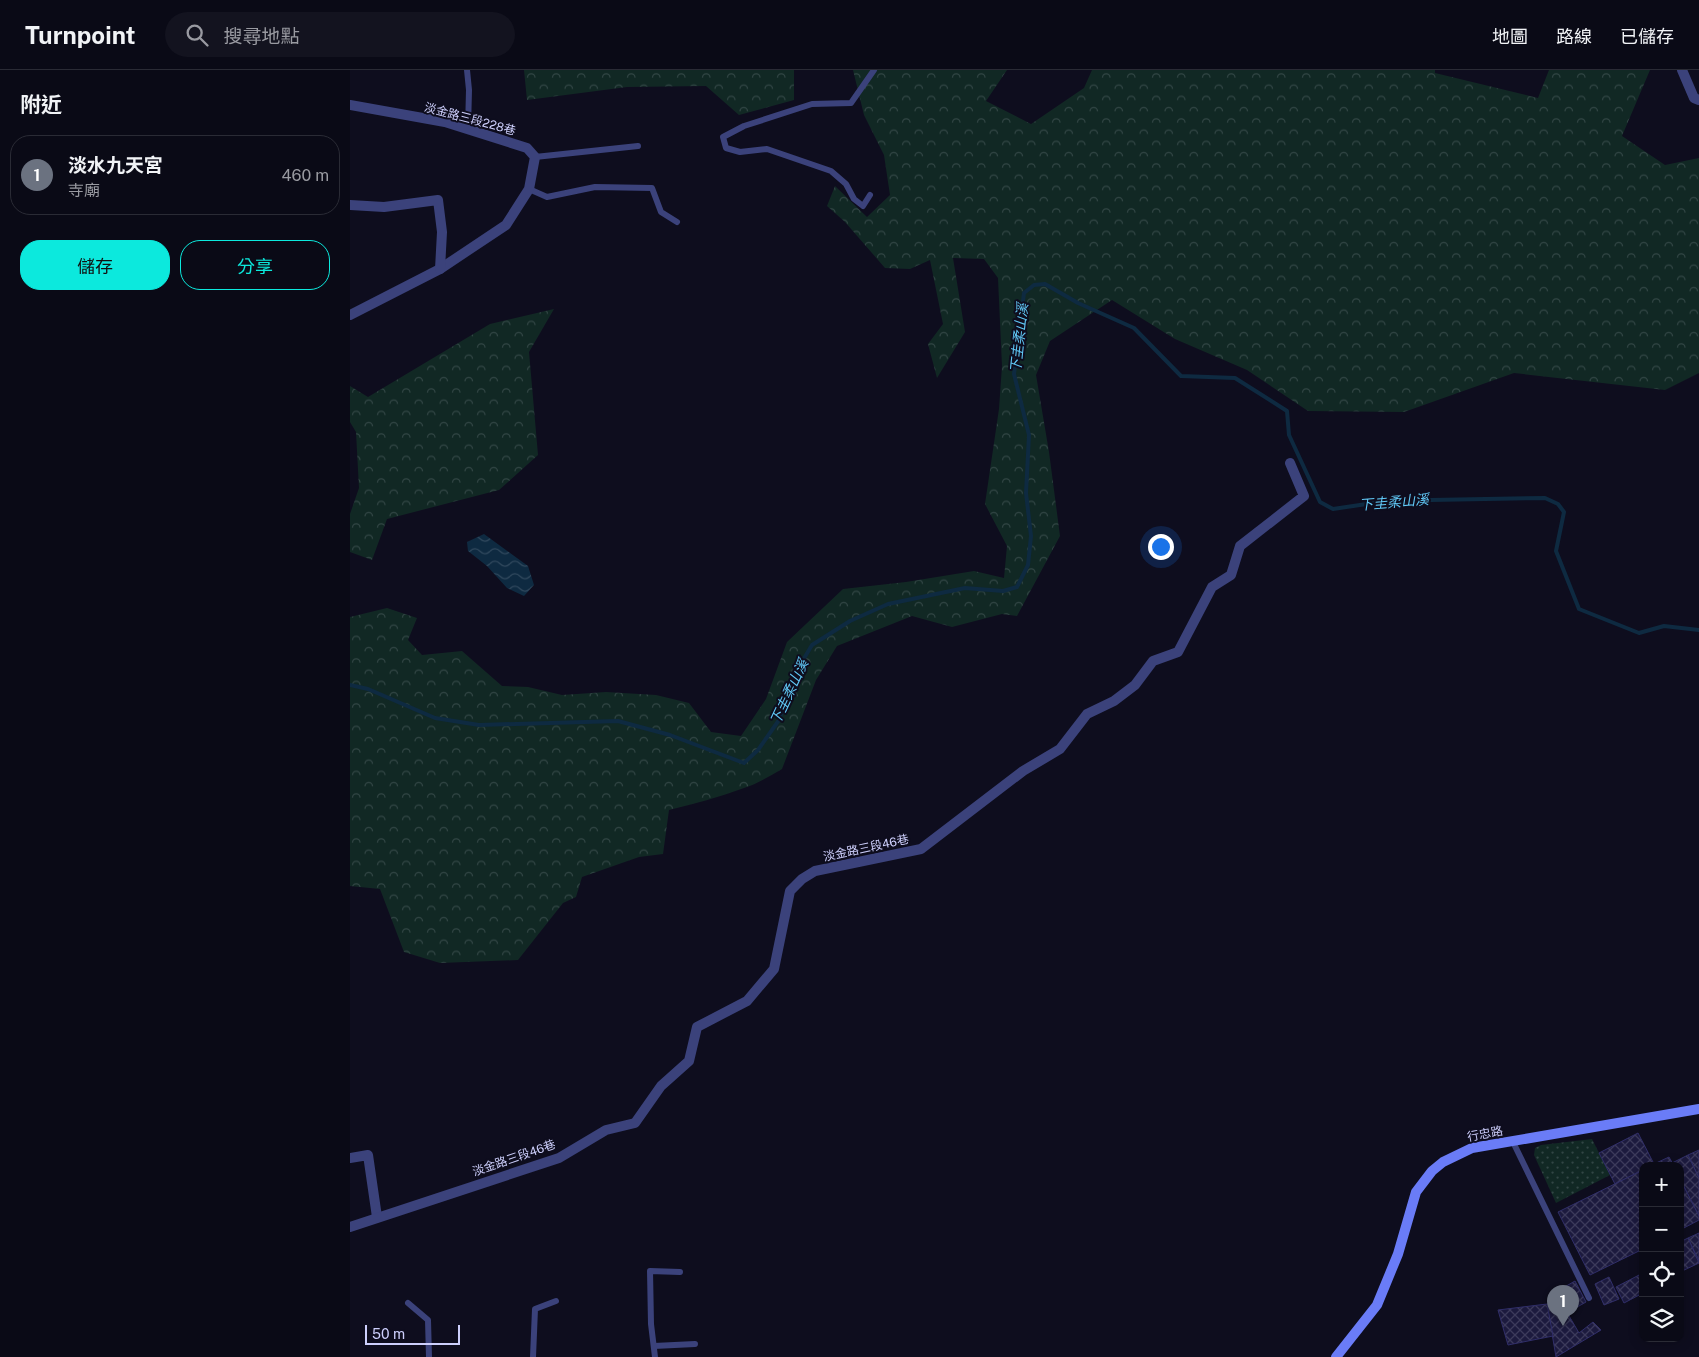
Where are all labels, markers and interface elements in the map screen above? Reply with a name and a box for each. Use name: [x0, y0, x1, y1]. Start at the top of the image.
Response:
search box: [165, 12, 515, 57]
text: Turnpoint: [25, 21, 135, 49]
icon: search: [183, 21, 211, 49]
text: 搜尋地點: [223, 25, 299, 47]
text: 地圖: [1492, 26, 1528, 47]
text: 路線: [1556, 26, 1592, 47]
text: 已儲存: [1620, 26, 1674, 47]
text: 附近: [20, 92, 62, 117]
street label: 淡金路三段228巷: [423, 100, 517, 138]
text: 淡水九天宮: [68, 154, 163, 176]
text: 1: [34, 166, 40, 185]
text: 460 m: [282, 166, 329, 185]
text: 寺廟: [68, 181, 100, 200]
button: 儲存: [20, 240, 170, 290]
button: 分享: [180, 240, 330, 290]
water label: 下圭柔山溪: [1007, 300, 1031, 374]
water label: 下圭柔山溪: [1358, 491, 1432, 513]
your location: [1148, 534, 1174, 560]
water label: 下圭柔山溪: [767, 655, 812, 727]
street label: 淡金路三段46巷: [822, 832, 910, 864]
street label: 行忠路: [1466, 1124, 1504, 1144]
street label: 淡金路三段46巷: [471, 1137, 557, 1179]
map controls: [1639, 1162, 1684, 1342]
button: +: [1639, 1162, 1684, 1207]
button: −: [1639, 1207, 1684, 1252]
button: locate: [1639, 1252, 1684, 1297]
pin: 1: [1547, 1285, 1579, 1326]
button: layers: [1639, 1297, 1684, 1342]
scale bar: [365, 1322, 460, 1345]
text: 50 m: [372, 1326, 405, 1342]

